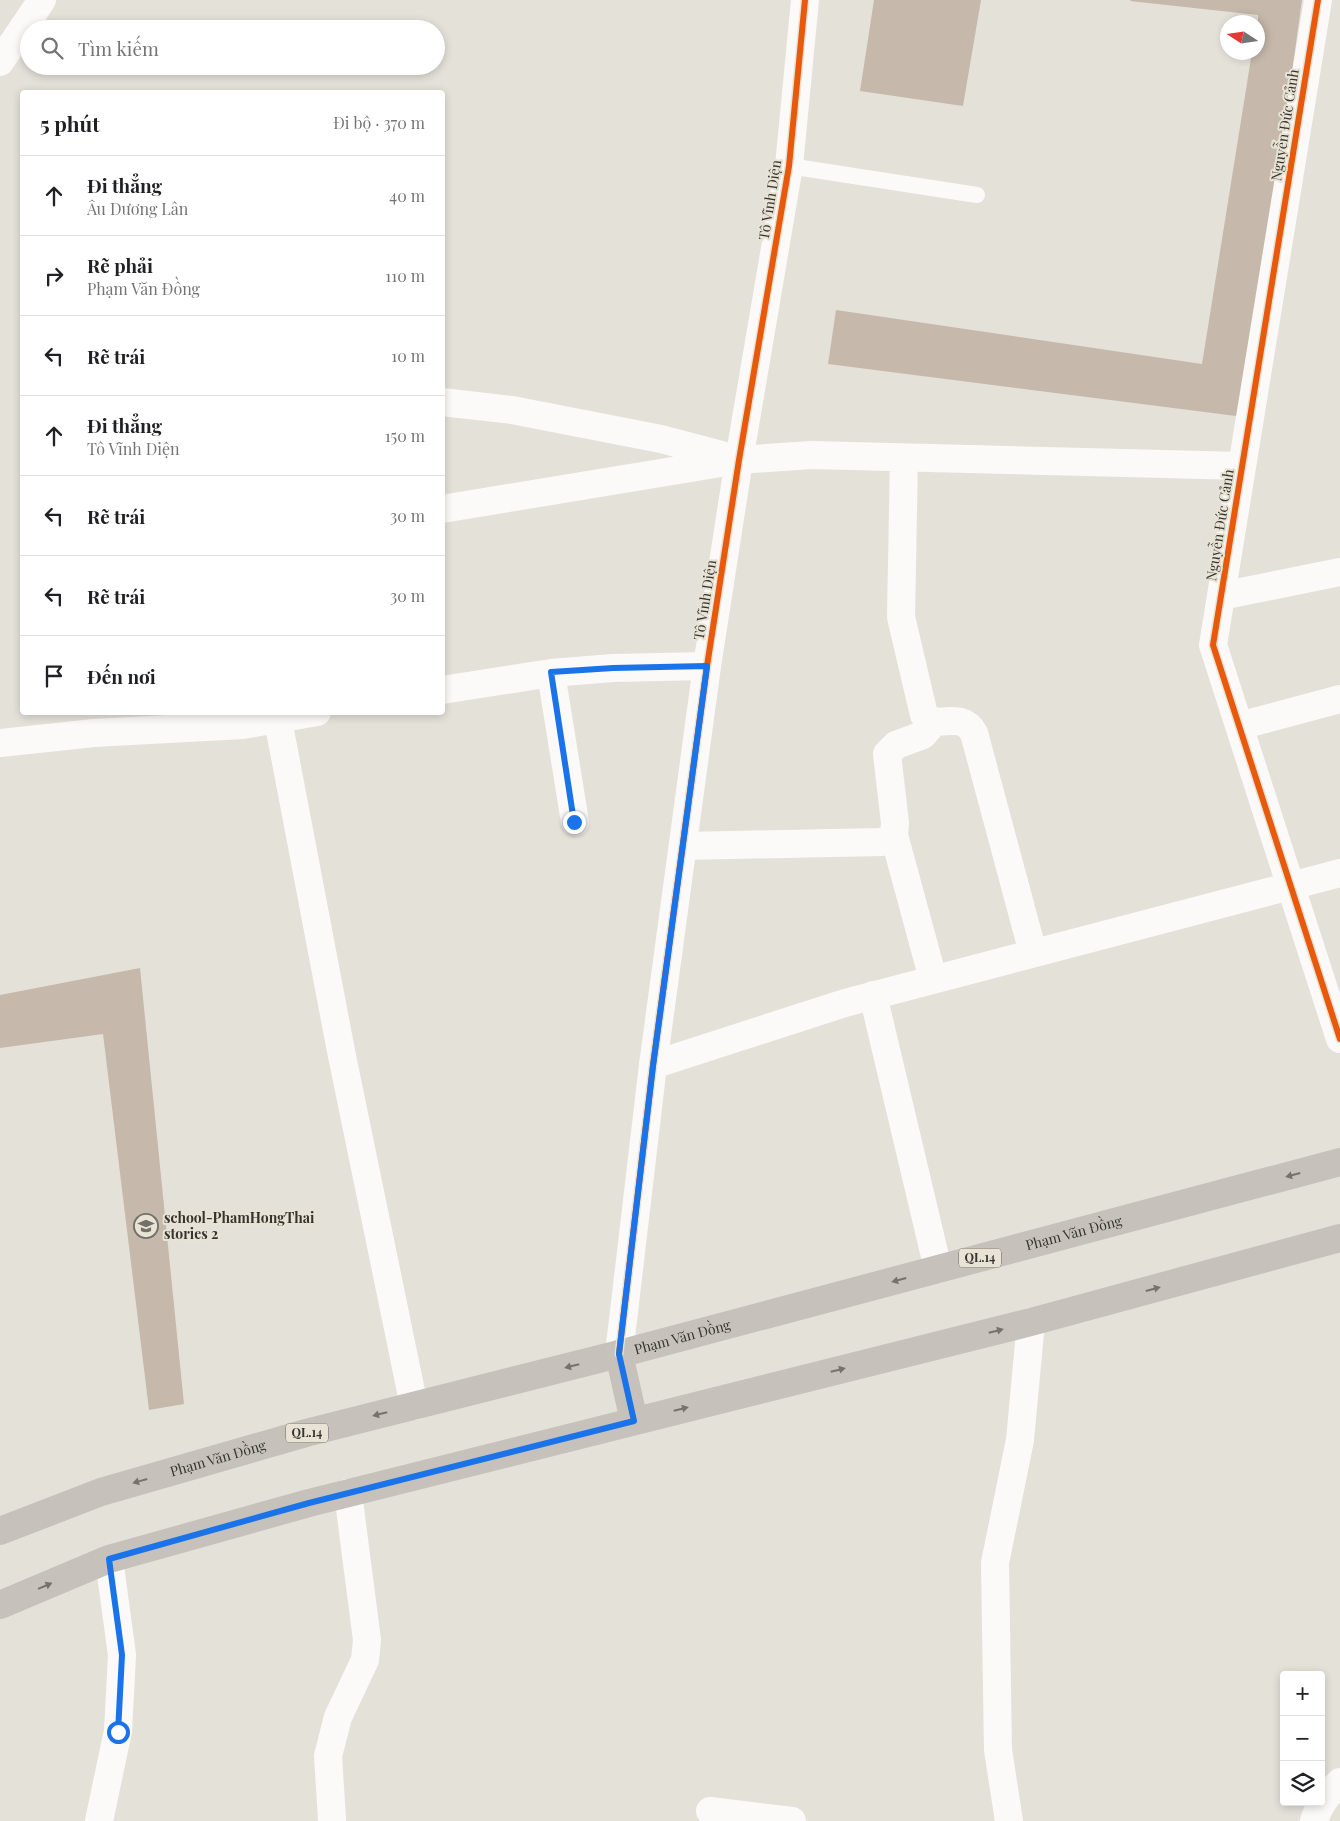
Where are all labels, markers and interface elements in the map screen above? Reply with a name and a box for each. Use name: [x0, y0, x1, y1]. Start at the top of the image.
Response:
north arrow: [1220, 15, 1265, 60]
search box: [20, 20, 445, 75]
icon: search: [38, 34, 66, 62]
text: Tìm kiếm: [78, 35, 159, 61]
street label: Nguyễn Đức Cảnh: [1265, 67, 1303, 182]
text: 5 phút: [40, 109, 100, 137]
text: Đi bộ · 370 m: [333, 112, 425, 133]
street label: Tô Vĩnh Diện: [754, 158, 785, 241]
text: Đi thẳng: [87, 172, 162, 198]
icon: ahead: [40, 182, 68, 210]
text: 40 m: [389, 185, 425, 206]
text: Âu Dương Lân: [87, 198, 188, 219]
text: Rẽ phải: [87, 252, 153, 278]
icon: right: [40, 262, 68, 290]
text: 110 m: [385, 265, 425, 286]
text: Phạm Văn Đồng: [87, 278, 200, 299]
icon: left: [40, 342, 68, 370]
text: Rẽ trái: [87, 343, 145, 369]
text: 10 m: [391, 345, 425, 366]
text: Đi thẳng: [87, 412, 162, 438]
icon: ahead: [40, 422, 68, 450]
text: 150 m: [385, 425, 425, 446]
text: Tô Vĩnh Diện: [87, 438, 180, 459]
street label: Nguyễn Đức Cảnh: [1200, 467, 1238, 582]
icon: left: [40, 502, 68, 530]
text: Rẽ trái: [87, 503, 145, 529]
text: 30 m: [390, 505, 425, 526]
street label: Tô Vĩnh Diện: [689, 558, 720, 641]
icon: left: [40, 582, 68, 610]
text: Rẽ trái: [87, 583, 145, 609]
text: 30 m: [390, 585, 425, 606]
icon: arrive: [40, 662, 68, 690]
text: Đến nơi: [87, 663, 156, 689]
route end: [563, 811, 586, 834]
one-way arrow: [1285, 1171, 1300, 1179]
place label: school-PhamHongThai stories 2: [164, 1208, 315, 1243]
street label: Phạm Văn Đồng: [1023, 1210, 1124, 1254]
school or university icon: school-PhamHongThai stories 2: [133, 1213, 159, 1239]
road number: QL.14: [959, 1248, 1001, 1268]
one-way arrow: [892, 1276, 907, 1284]
one-way arrow: [1146, 1285, 1161, 1293]
street label: Phạm Văn Đồng: [632, 1315, 733, 1359]
one-way arrow: [989, 1327, 1004, 1335]
one-way arrow: [564, 1362, 579, 1370]
one-way arrow: [831, 1366, 846, 1374]
one-way arrow: [673, 1405, 688, 1413]
one-way arrow: [373, 1410, 388, 1418]
road number: QL.14: [286, 1424, 328, 1442]
street label: Phạm Văn Đồng: [168, 1435, 269, 1481]
one-way arrow: [132, 1478, 147, 1486]
one-way arrow: [38, 1581, 52, 1589]
map controls: [1280, 1671, 1325, 1806]
button: +: [1280, 1671, 1325, 1716]
button: −: [1280, 1716, 1325, 1761]
route start: [107, 1721, 130, 1744]
button: layers: [1280, 1761, 1325, 1806]

